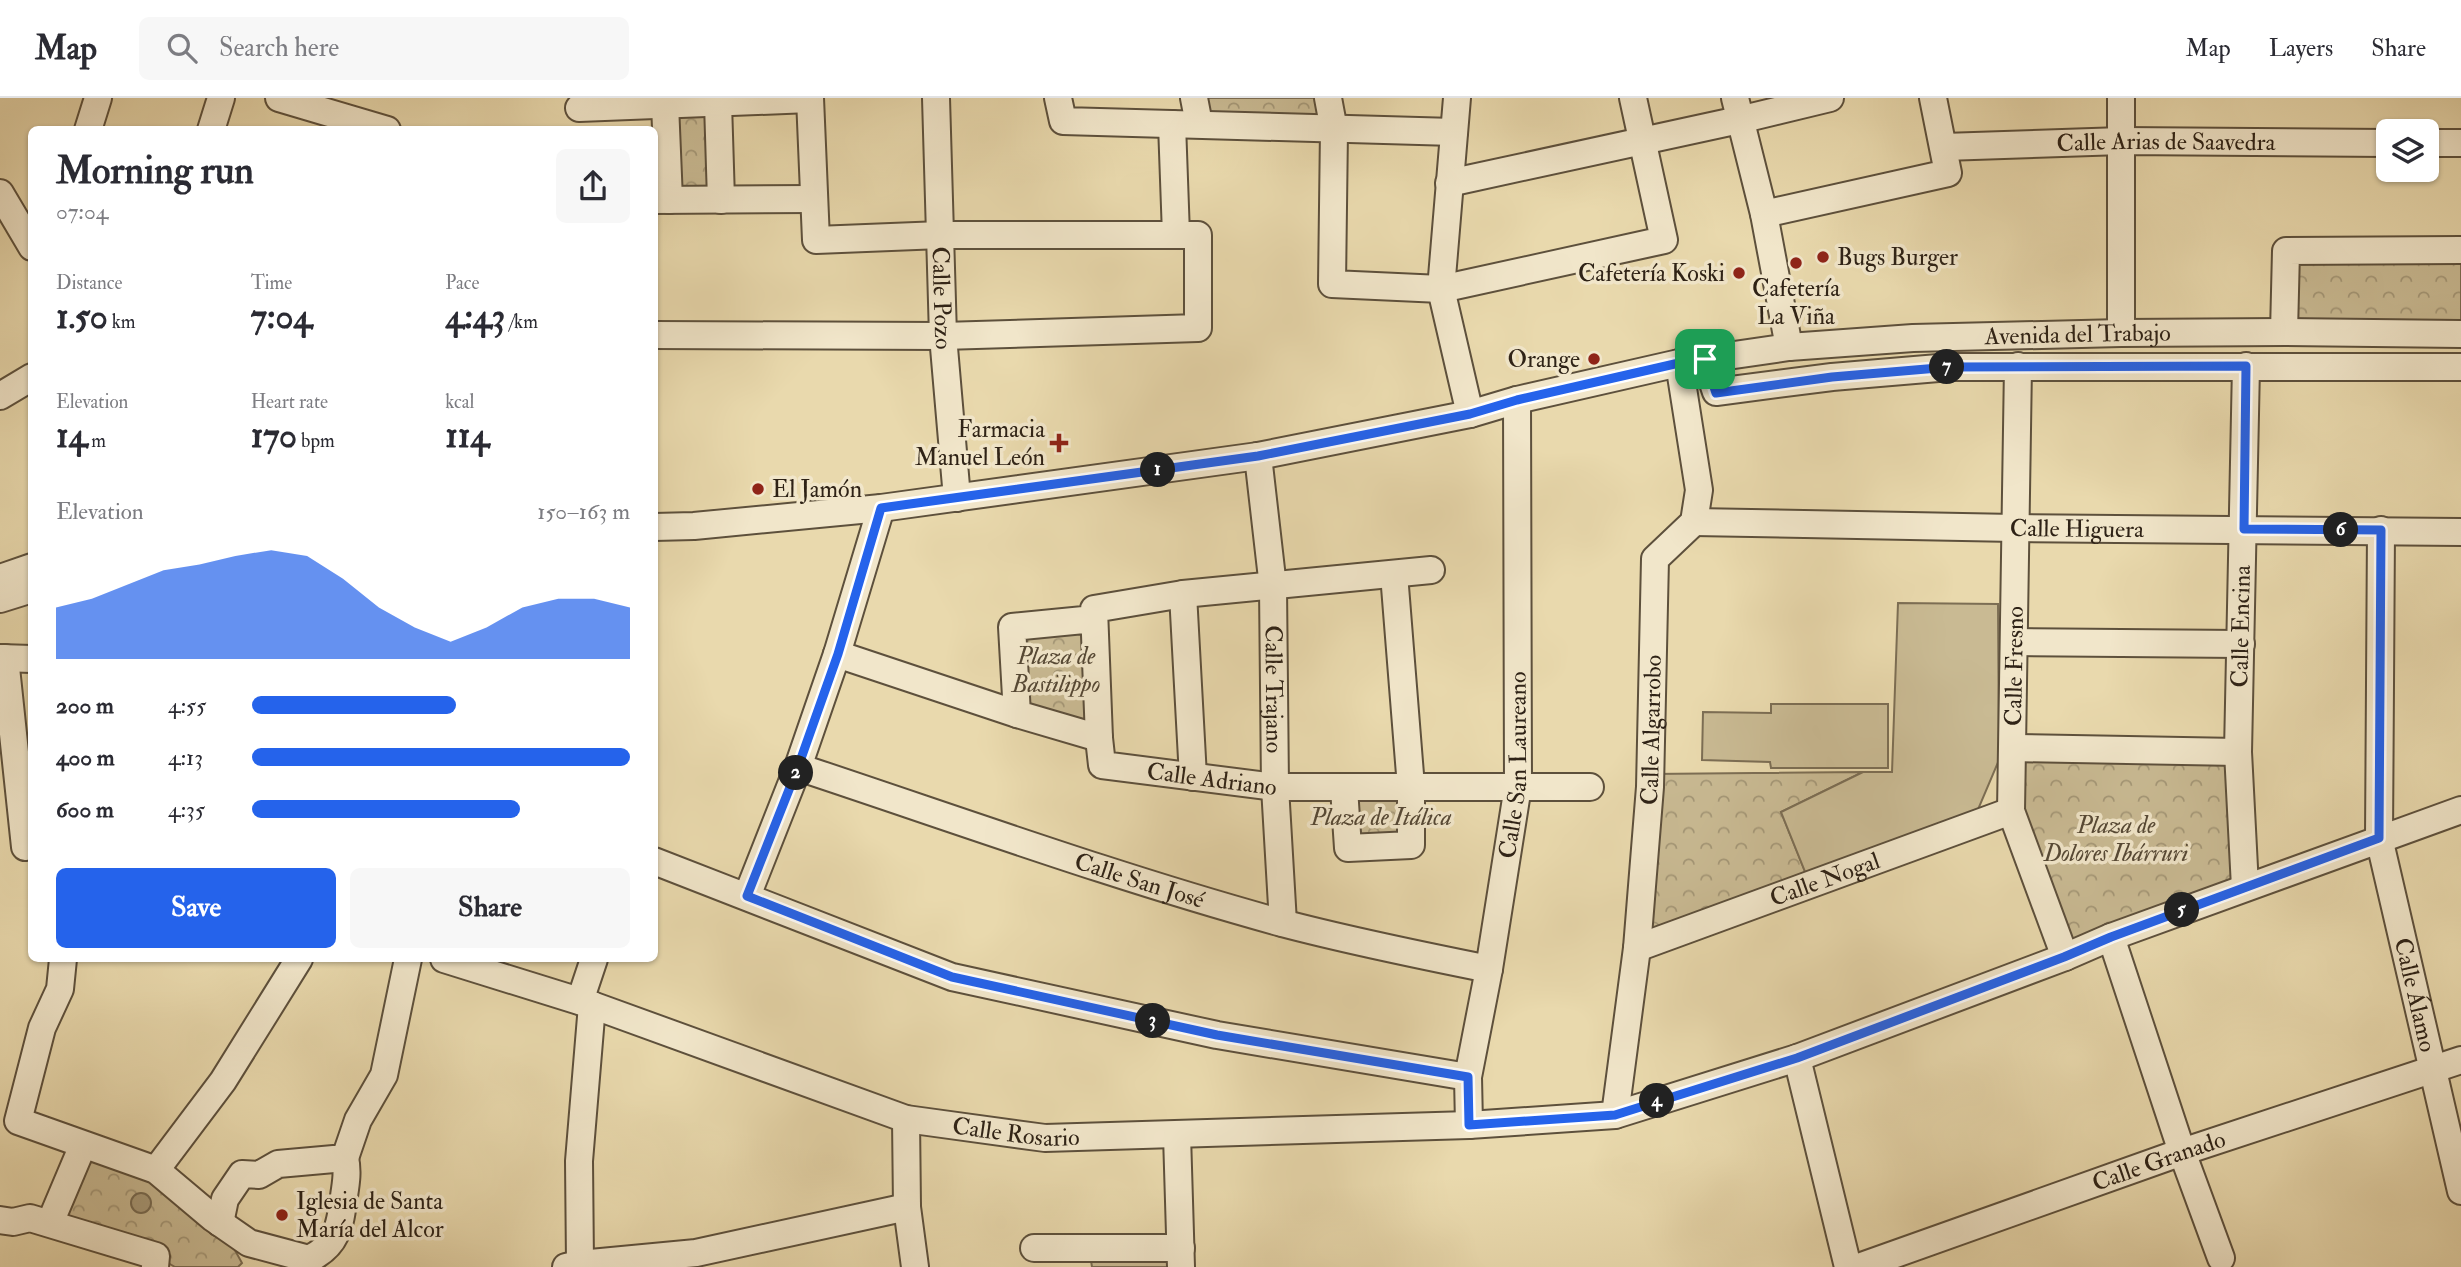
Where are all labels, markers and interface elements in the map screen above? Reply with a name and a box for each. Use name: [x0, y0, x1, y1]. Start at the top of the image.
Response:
search box: [139, 17, 629, 80]
text: Map: [35, 28, 97, 69]
icon: search: [163, 29, 201, 67]
text: Search here: [219, 32, 339, 64]
text: Map: [2186, 33, 2231, 64]
text: Layers: [2269, 33, 2333, 64]
text: Share: [2371, 33, 2426, 64]
map controls: [2376, 119, 2439, 182]
button: layers: [2376, 119, 2439, 182]
street label: Calle Arias de Saavedra: [2056, 126, 2277, 159]
text: Morning run: [56, 147, 254, 195]
button: share: [556, 149, 630, 223]
text: 07:04: [56, 197, 108, 226]
place label: Bugs Burger: [1837, 242, 1958, 273]
street label: Calle Pozo: [924, 246, 959, 351]
marker: Bugs Burger: [1815, 249, 1831, 265]
marker: Cafetería La Viña: [1788, 255, 1804, 271]
place label: Cafetería Koski: [1578, 258, 1725, 289]
marker: Cafetería Koski: [1731, 265, 1747, 281]
text: Distance: [56, 271, 122, 295]
text: Time: [251, 271, 292, 295]
text: Pace: [445, 271, 479, 295]
place label: Cafetería La Viña: [1752, 273, 1841, 332]
text: 1.50: [56, 295, 108, 339]
text: 7:04: [251, 295, 312, 339]
text: 4:43: [445, 295, 505, 339]
text: km: [108, 310, 136, 334]
text: /km: [505, 310, 538, 334]
street label: Avenida del Trabajo: [1983, 318, 2171, 352]
pin: [1675, 329, 1735, 389]
icon: arrive: [1686, 340, 1724, 378]
place label: Orange: [1507, 344, 1580, 375]
pin: 7: [1930, 350, 1965, 384]
marker: Orange: [1586, 351, 1602, 367]
text: 7: [1942, 354, 1951, 378]
text: Elevation: [56, 390, 128, 414]
text: Heart rate: [251, 390, 328, 414]
text: kcal: [445, 390, 474, 414]
text: 14: [56, 414, 87, 458]
text: 170: [251, 414, 297, 458]
text: 114: [445, 414, 489, 458]
place label: Farmacia Manuel León: [915, 414, 1046, 473]
text: m: [87, 429, 106, 453]
text: bpm: [297, 429, 335, 453]
marker: Farmacia Manuel León: [1051, 435, 1067, 451]
pin: 1: [1140, 452, 1176, 488]
text: 1: [1154, 457, 1161, 481]
place label: El Jamón: [772, 474, 862, 505]
marker: El Jamón: [750, 481, 766, 497]
text: Elevation: [56, 497, 144, 526]
text: 150–163 m: [537, 497, 630, 526]
pin: 6: [2324, 512, 2358, 548]
street label: Calle Higuera: [2010, 513, 2145, 545]
text: 6: [2336, 517, 2345, 541]
street label: Calle Encina: [2224, 563, 2258, 688]
street label: Calle Fresno: [1998, 606, 2031, 726]
street label: Calle Trajano: [1257, 625, 1290, 753]
park label: Plaza de Bastilippo: [1011, 641, 1100, 700]
street label: Calle Algarrobo: [1634, 654, 1669, 806]
street label: Calle San Laureano: [1492, 671, 1535, 861]
text: 200 m: [56, 691, 114, 720]
text: 4:55: [168, 691, 206, 720]
text: 400 m: [56, 743, 115, 772]
text: 4:13: [168, 743, 203, 772]
pin: 2: [778, 756, 814, 790]
street label: Calle Adriano: [1145, 756, 1279, 803]
text: 2: [791, 760, 800, 784]
text: 600 m: [56, 795, 114, 824]
text: 4:35: [168, 795, 205, 824]
park label: Plaza de Itálica: [1309, 802, 1452, 833]
park label: Plaza de Dolores Ibárruri: [2043, 810, 2189, 869]
street label: Calle Nogal: [1766, 845, 1884, 914]
street label: Calle San José: [1071, 846, 1209, 916]
button: Save: [56, 868, 336, 948]
button: Share: [350, 868, 630, 948]
pin: 5: [2164, 892, 2200, 928]
text: 5: [2177, 897, 2186, 921]
street label: Calle Álamo: [2387, 935, 2443, 1055]
pin: 3: [1136, 1004, 1170, 1038]
text: 3: [1149, 1008, 1156, 1032]
pin: 4: [1640, 1084, 1674, 1118]
text: 4: [1651, 1088, 1662, 1112]
street label: Calle Rosario: [950, 1110, 1080, 1154]
street label: Calle Granado: [2088, 1124, 2230, 1199]
place label: Iglesia de Santa María del Alcor: [296, 1186, 444, 1245]
marker: Iglesia de Santa María del Alcor: [274, 1207, 290, 1223]

